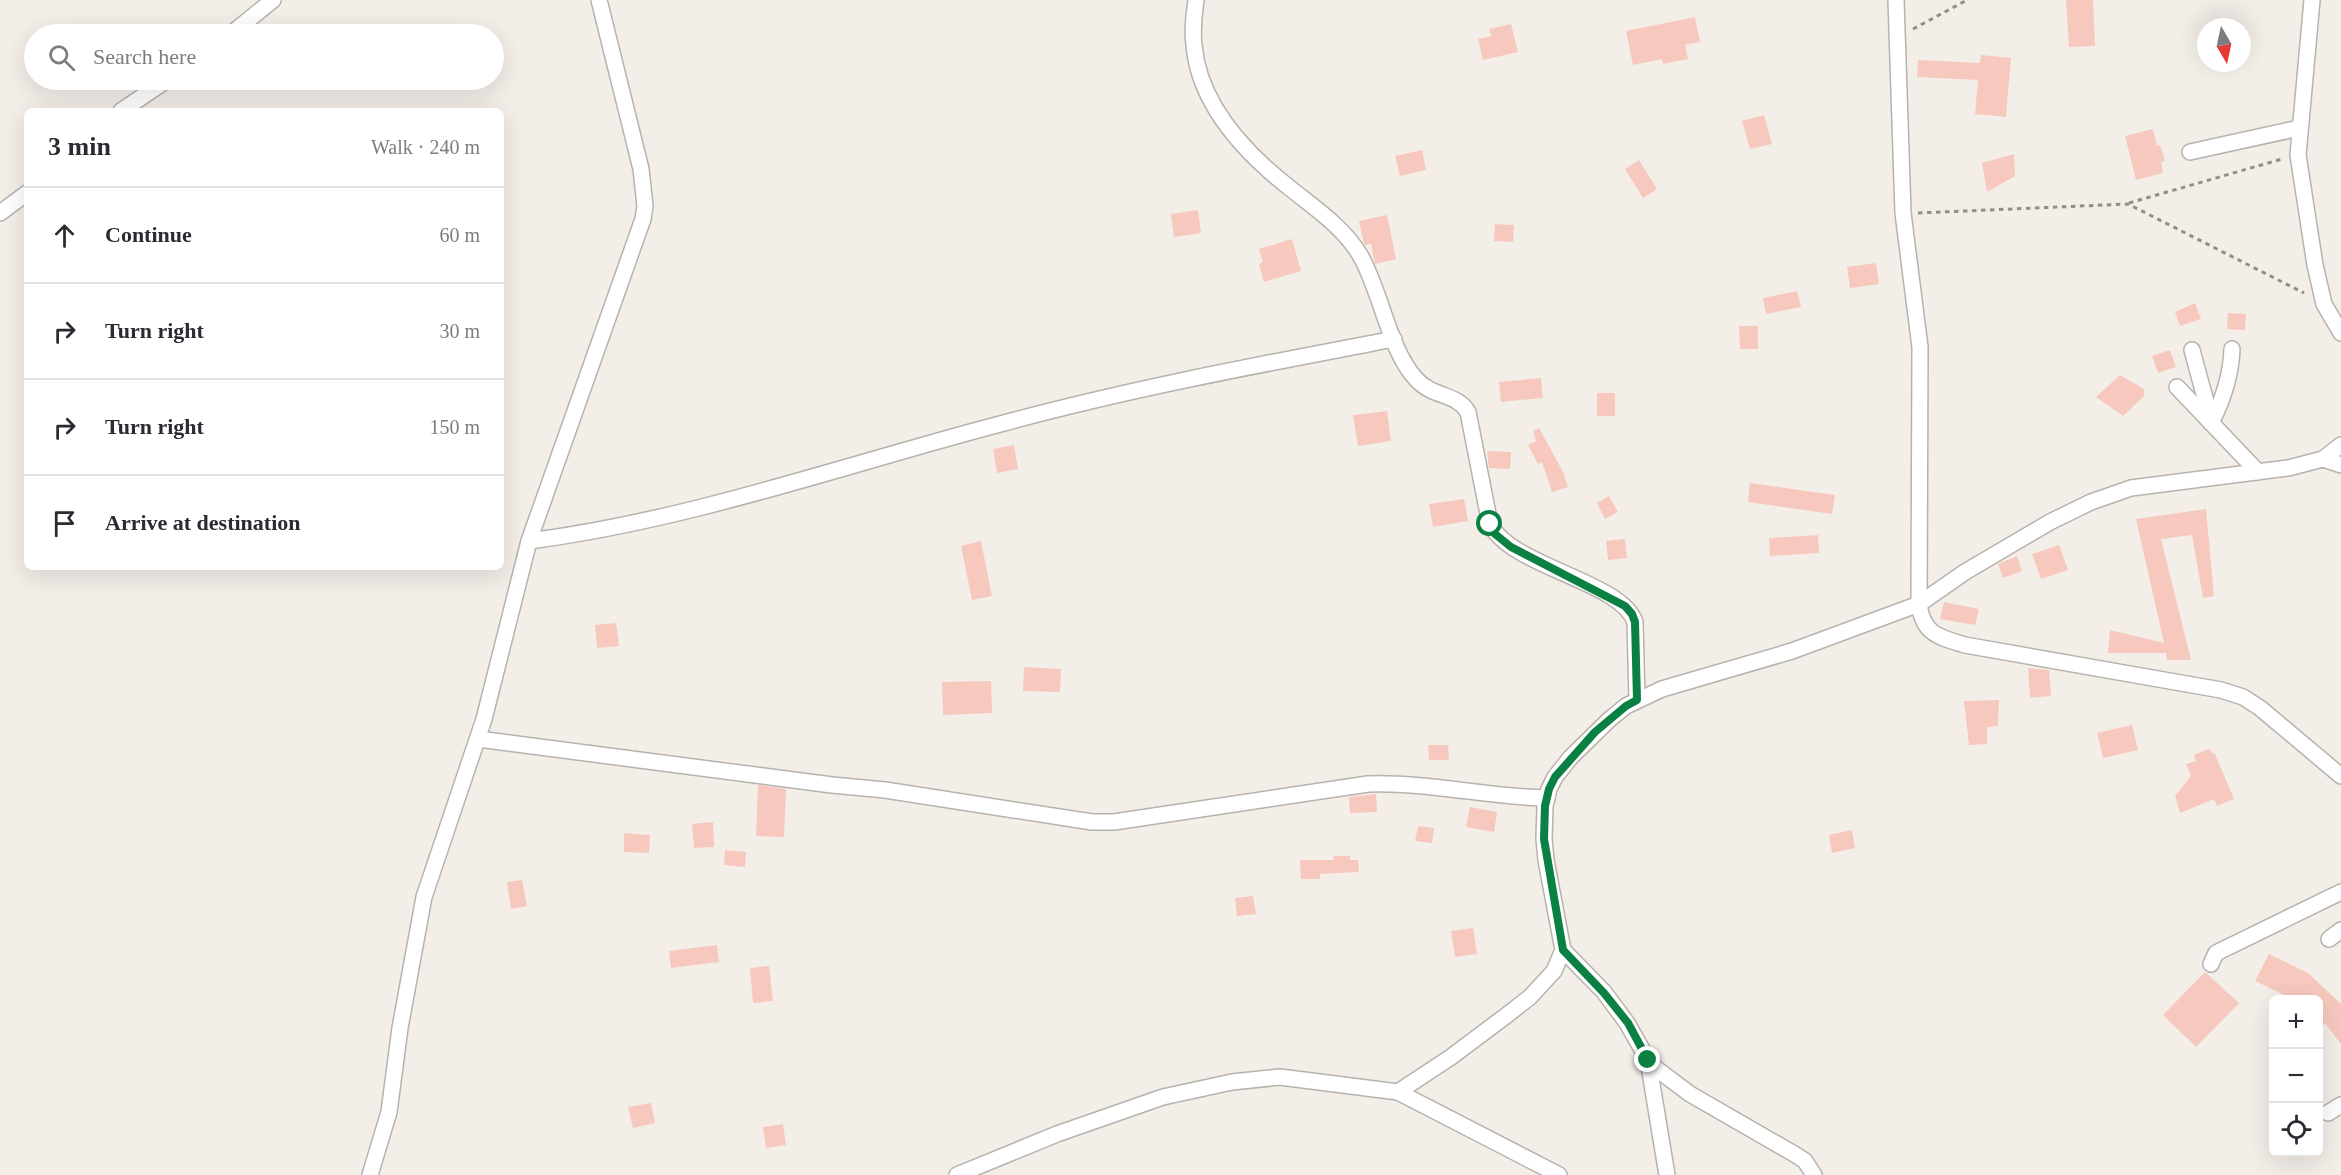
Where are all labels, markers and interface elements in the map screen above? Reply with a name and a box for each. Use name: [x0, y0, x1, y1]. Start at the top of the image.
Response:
north arrow: [2197, 18, 2251, 72]
search box: [24, 24, 504, 90]
icon: search: [45, 41, 78, 74]
text: Search here: [93, 44, 196, 69]
text: 3 min: [48, 132, 111, 161]
text: Walk · 240 m: [371, 136, 480, 158]
icon: ahead: [48, 219, 81, 252]
text: Continue: [105, 222, 192, 247]
text: 60 m: [439, 224, 480, 246]
icon: right: [48, 315, 81, 348]
text: Turn right: [105, 318, 204, 343]
text: 30 m: [439, 320, 480, 342]
icon: right: [48, 411, 81, 444]
text: Turn right: [105, 414, 204, 439]
text: 150 m: [429, 416, 480, 438]
icon: arrive: [48, 507, 81, 540]
text: Arrive at destination: [105, 510, 301, 535]
route start: [1476, 510, 1502, 536]
map controls: [2269, 995, 2323, 1157]
button: +: [2269, 995, 2323, 1049]
route end: [1634, 1046, 1660, 1072]
button: −: [2269, 1049, 2323, 1103]
button: locate: [2269, 1103, 2323, 1157]

